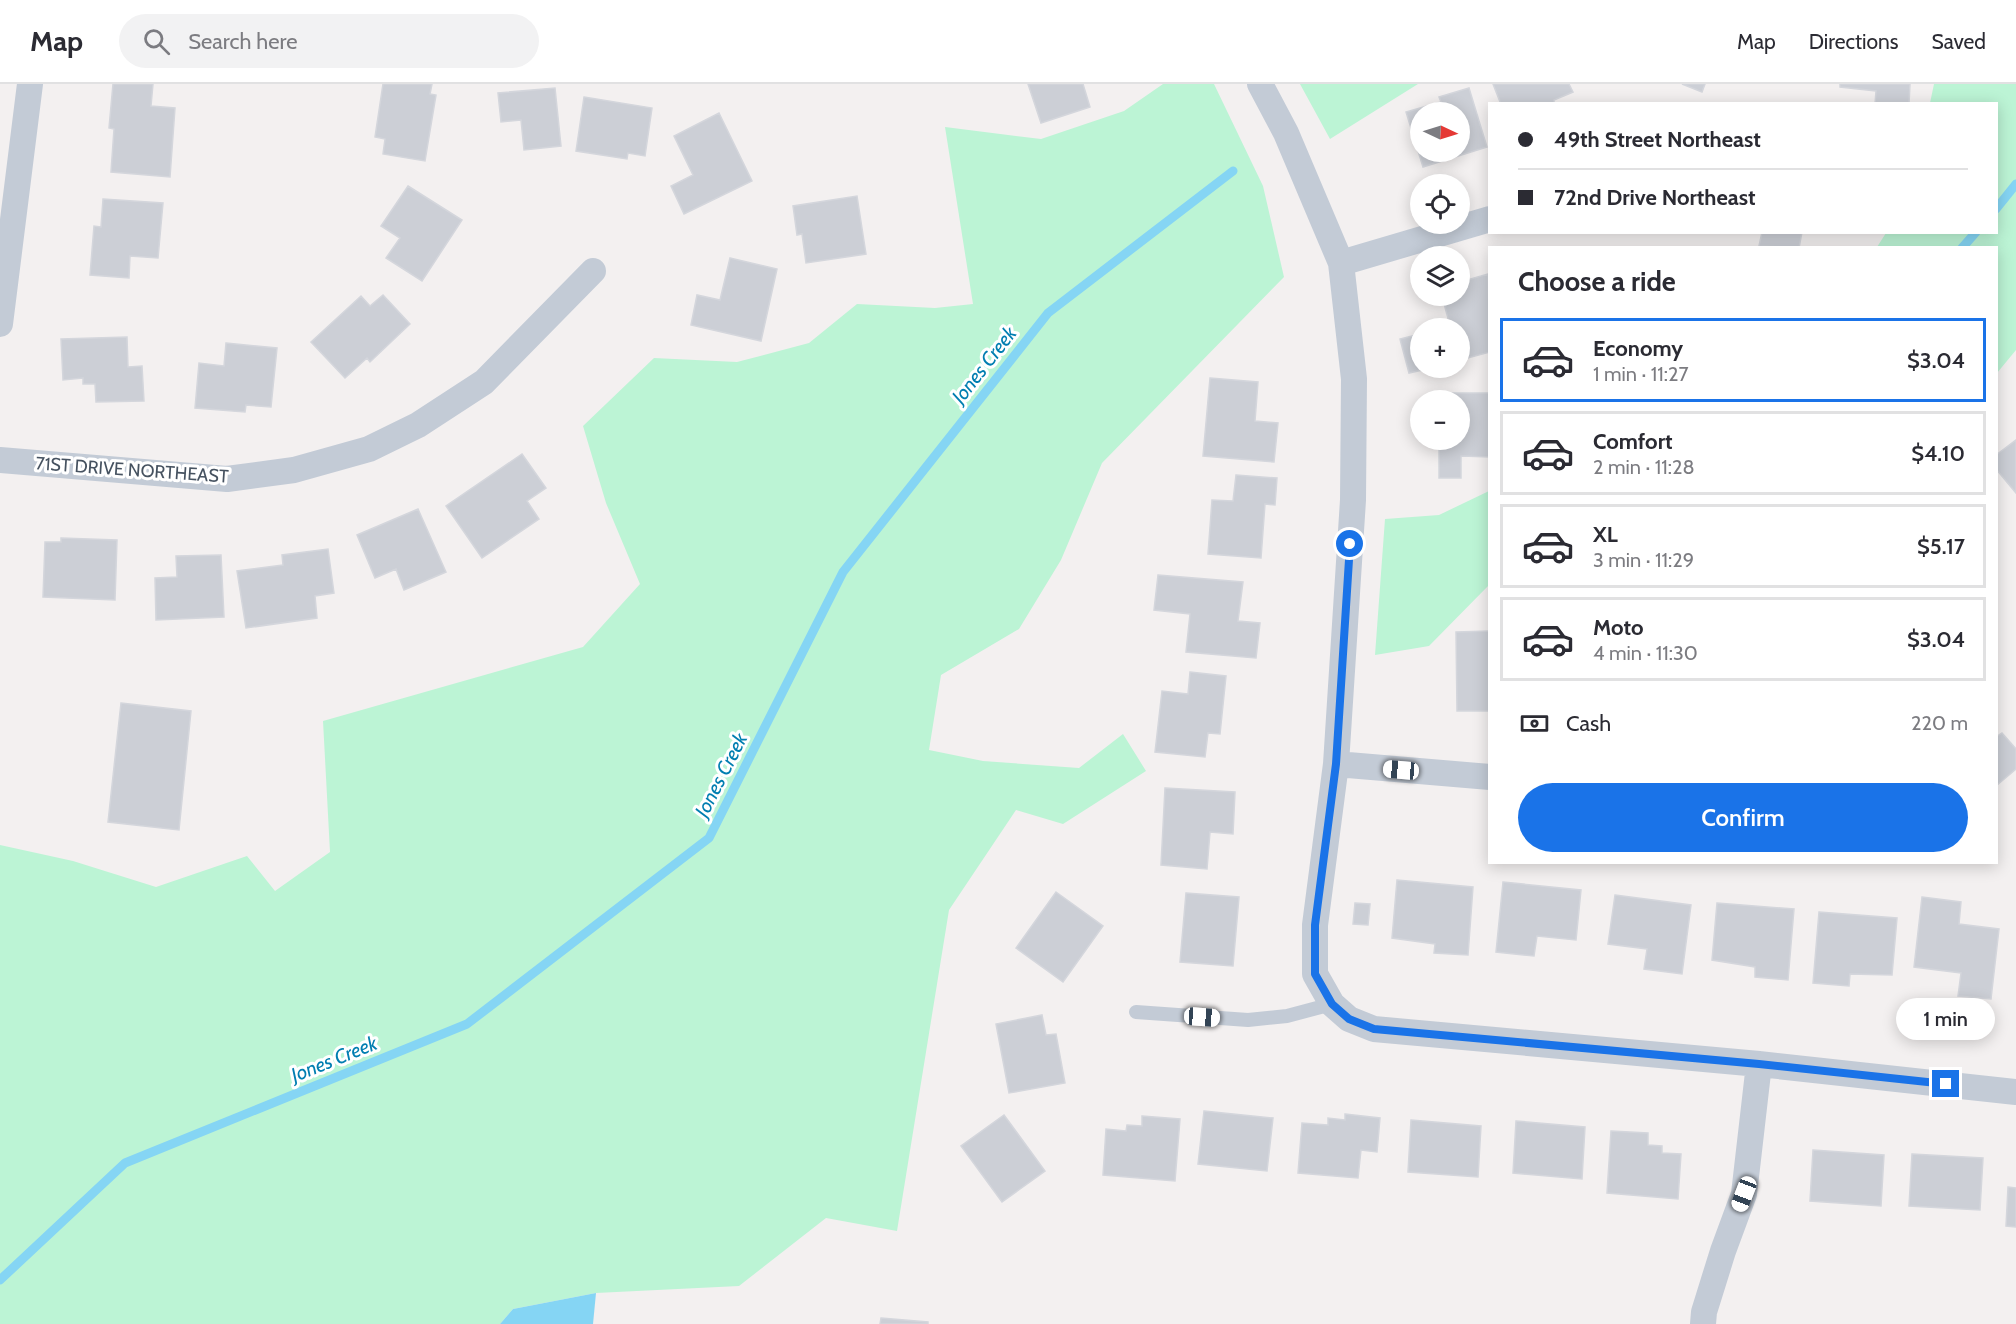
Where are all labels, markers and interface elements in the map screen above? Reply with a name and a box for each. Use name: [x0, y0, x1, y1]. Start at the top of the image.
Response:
search box: [119, 14, 539, 68]
text: Map: [30, 24, 83, 58]
icon: search: [140, 25, 173, 58]
text: Search here: [188, 28, 297, 55]
text: Map: [1737, 29, 1776, 54]
text: Directions: [1809, 29, 1898, 54]
text: Saved: [1931, 29, 1986, 54]
north arrow: [1410, 102, 1470, 162]
map controls: [1410, 102, 1470, 450]
text: 49th Street Northeast: [1554, 126, 1761, 153]
button: locate: [1410, 174, 1470, 234]
text: 72nd Drive Northeast: [1554, 184, 1756, 211]
button: layers: [1410, 246, 1470, 306]
text: Choose a ride: [1518, 265, 1676, 298]
button: +: [1410, 318, 1470, 378]
water label: Jones Creek: [945, 321, 1022, 410]
icon: car: [1521, 333, 1575, 387]
text: Economy: [1593, 335, 1683, 362]
text: $3.04: [1907, 347, 1965, 374]
text: 1 min · 11:27: [1593, 362, 1688, 386]
button: −: [1410, 390, 1470, 450]
icon: car: [1521, 426, 1575, 480]
text: Comfort: [1593, 428, 1672, 455]
text: $4.10: [1911, 440, 1965, 467]
street label: 71ST DRIVE NORTHEAST: [35, 452, 230, 488]
text: 2 min · 11:28: [1593, 455, 1695, 479]
icon: car: [1521, 519, 1575, 573]
text: XL: [1593, 521, 1618, 548]
route start: [1336, 530, 1363, 557]
text: $5.17: [1917, 533, 1965, 560]
text: 3 min · 11:29: [1593, 548, 1694, 572]
icon: car: [1521, 612, 1575, 666]
text: Moto: [1593, 614, 1644, 641]
text: $3.04: [1907, 626, 1965, 653]
text: 4 min · 11:30: [1593, 641, 1698, 665]
icon: cash: [1518, 707, 1551, 740]
text: Cash: [1566, 710, 1611, 737]
text: 220 m: [1911, 711, 1968, 735]
water label: Jones Creek: [689, 728, 753, 823]
car: [1382, 759, 1420, 781]
button: Confirm: [1518, 783, 1968, 852]
callout: 1 min: [1896, 997, 1996, 1039]
car: [1183, 1007, 1221, 1027]
text: 1 min: [1923, 1007, 1968, 1031]
water label: Jones Creek: [286, 1030, 382, 1088]
route end: [1932, 1070, 1959, 1097]
car: [1729, 1174, 1759, 1214]

